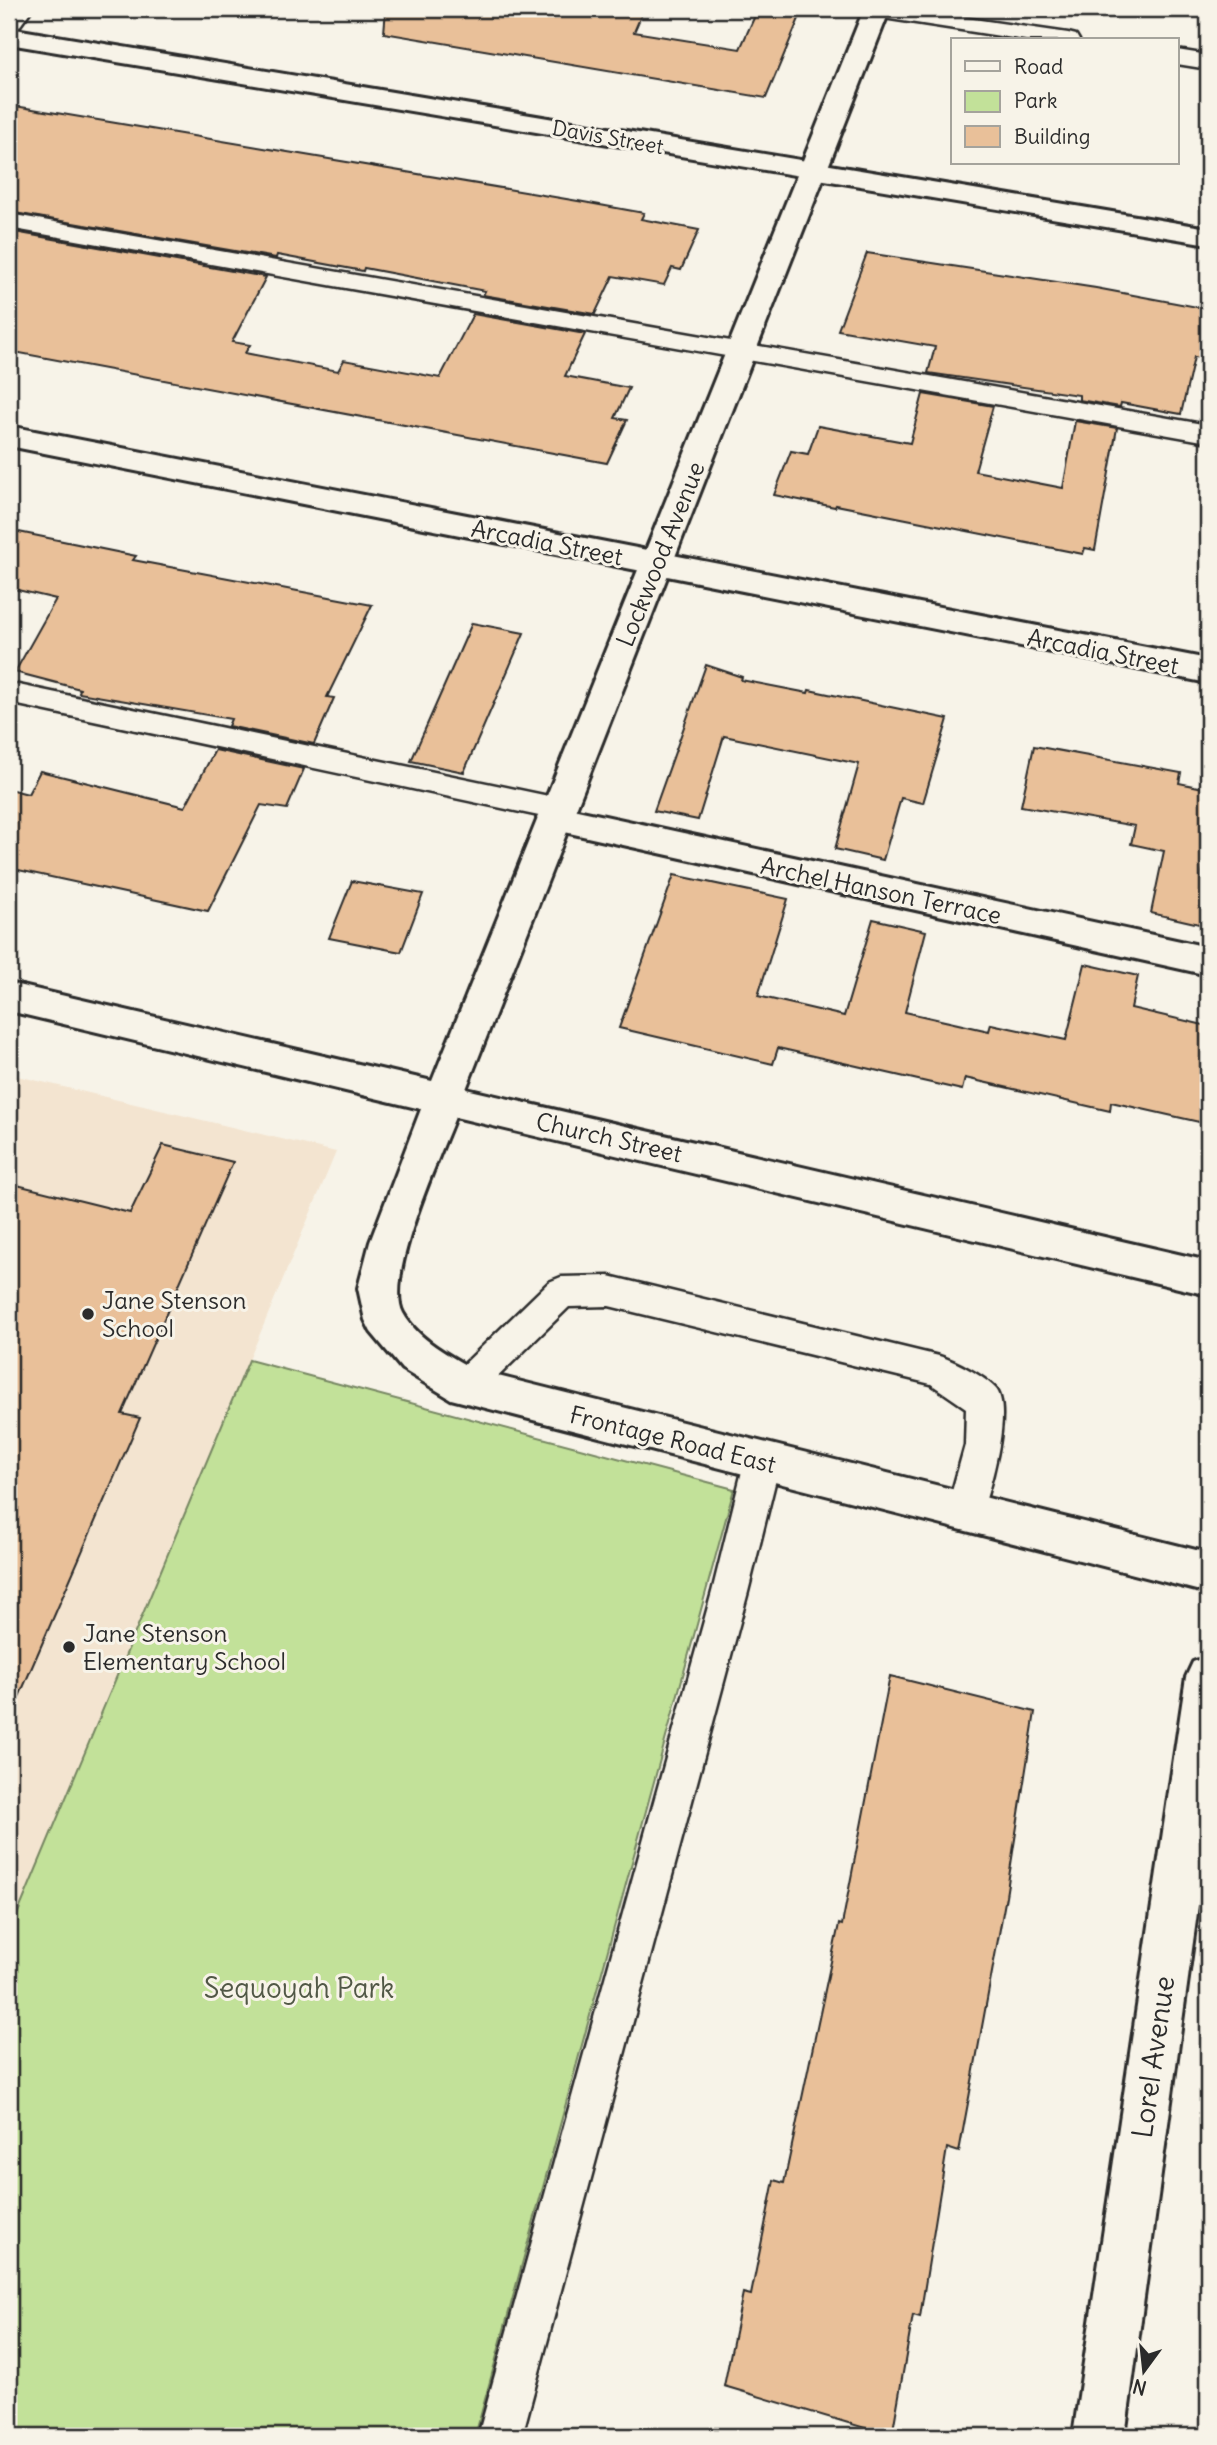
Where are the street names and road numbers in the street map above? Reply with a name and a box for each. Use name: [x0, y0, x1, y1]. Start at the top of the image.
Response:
street label: Davis Street: [550, 114, 666, 160]
street label: Lockwood Avenue: [609, 457, 711, 651]
street label: Arcadia Street: [469, 513, 625, 571]
street label: Arcadia Street: [1025, 622, 1181, 680]
street label: Archel Hanson Terrace: [758, 850, 1004, 930]
street label: Church Street: [533, 1106, 685, 1168]
street label: Frontage Road East: [567, 1399, 779, 1479]
street label: Lorel Avenue: [1124, 1974, 1182, 2140]

